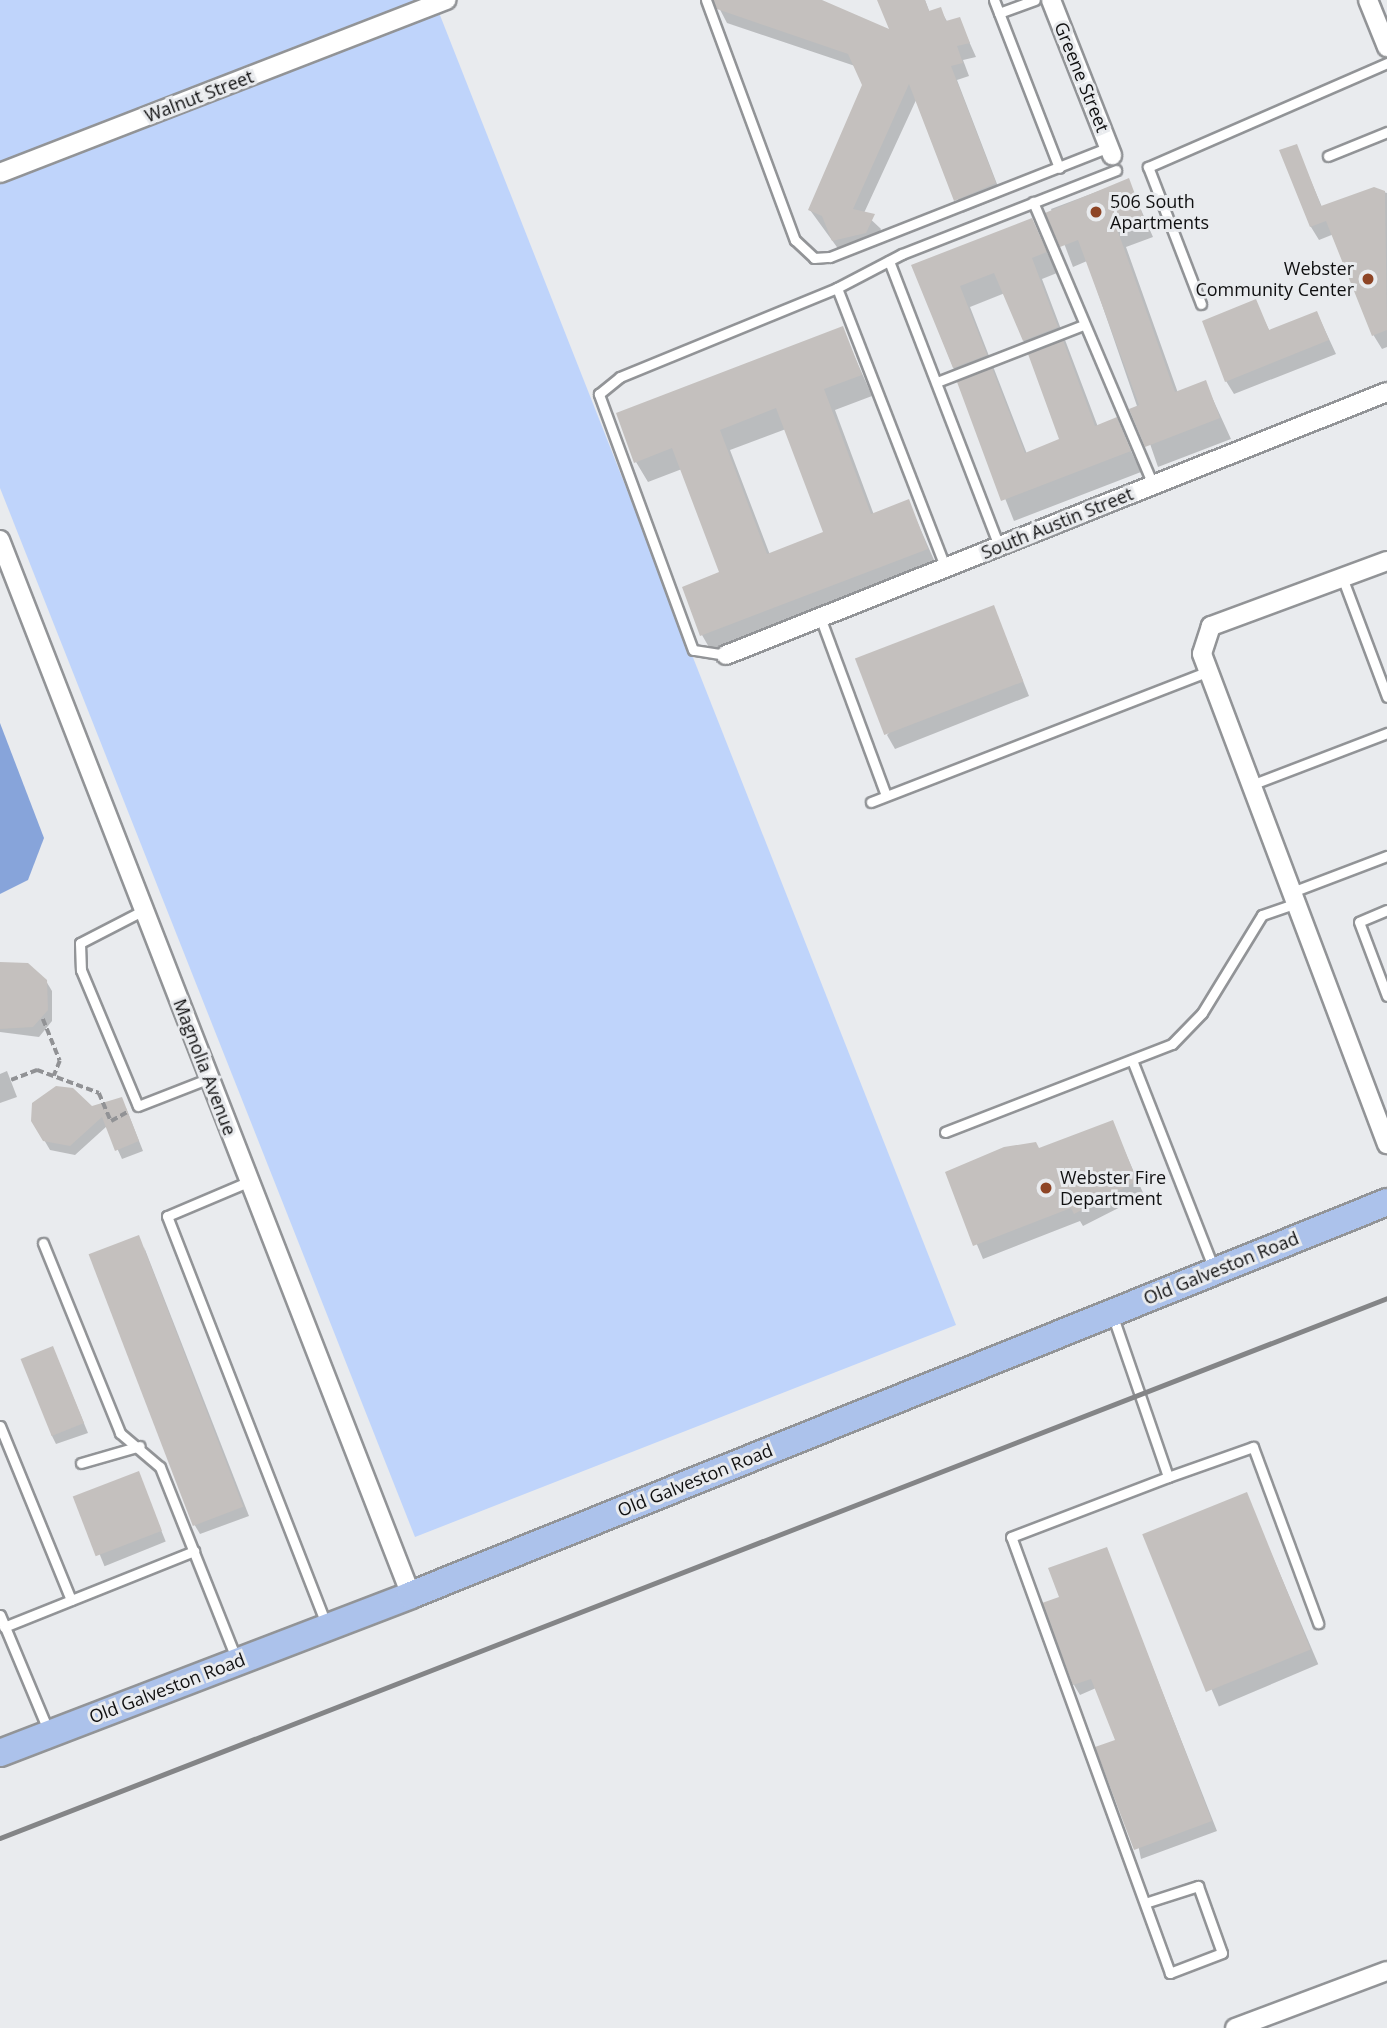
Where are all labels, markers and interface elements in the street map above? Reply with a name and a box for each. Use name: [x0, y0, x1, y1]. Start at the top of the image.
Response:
street label: Greene Street: [1050, 19, 1114, 135]
street label: Walnut Street: [142, 65, 256, 127]
place label: 506 South Apartments: [1110, 191, 1209, 234]
marker: 506 South Apartments: [1088, 204, 1104, 220]
place label: Webster Community Center: [1195, 258, 1354, 300]
marker: Webster Community Center: [1360, 271, 1376, 287]
street label: South Austin Street: [978, 483, 1136, 563]
street label: Magnolia Avenue: [169, 996, 241, 1138]
place label: Webster Fire Department: [1060, 1167, 1166, 1210]
marker: Webster Fire Department: [1038, 1180, 1054, 1196]
street label: Old Galveston Road: [1140, 1227, 1302, 1309]
street label: Old Galveston Road: [614, 1439, 776, 1521]
street label: Old Galveston Road: [86, 1648, 248, 1728]

